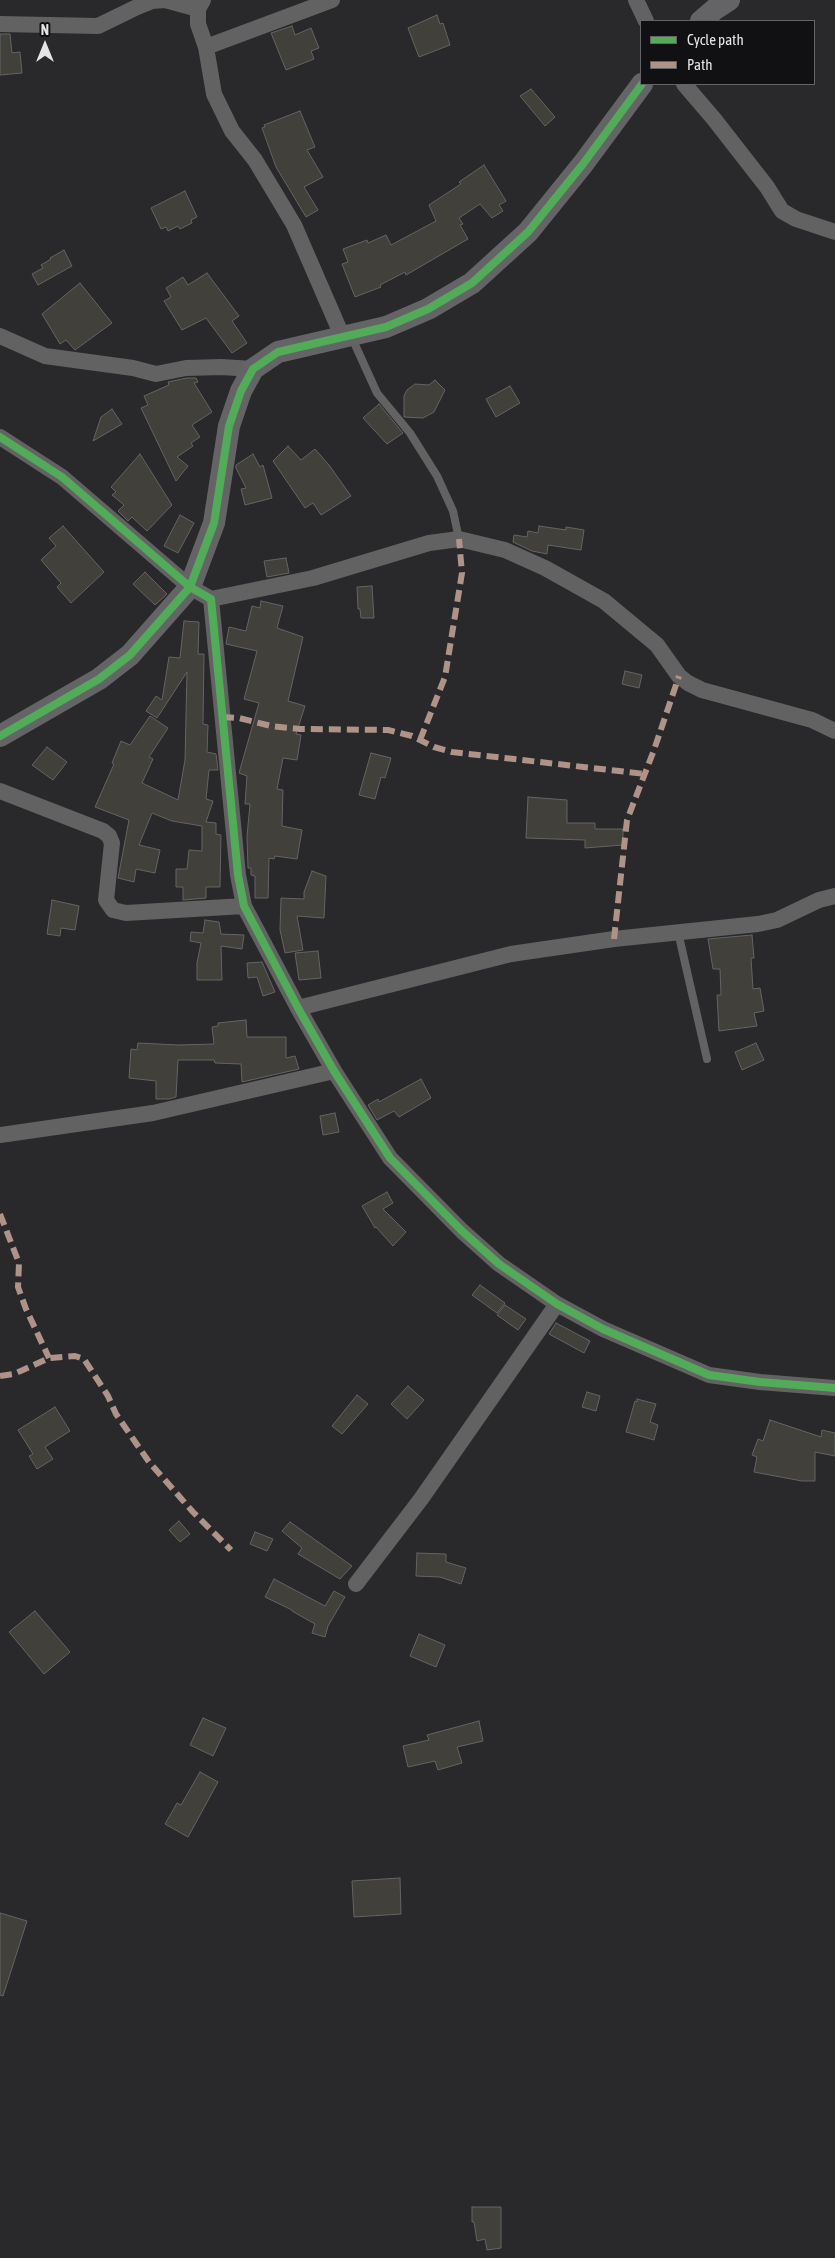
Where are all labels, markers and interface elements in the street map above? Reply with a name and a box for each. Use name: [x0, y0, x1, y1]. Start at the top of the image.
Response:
north arrow: [20, 20, 70, 70]
legend: [640, 20, 815, 85]
text: N: [41, 22, 49, 38]
text: Cycle path: [687, 31, 744, 48]
text: Path: [687, 56, 713, 73]

